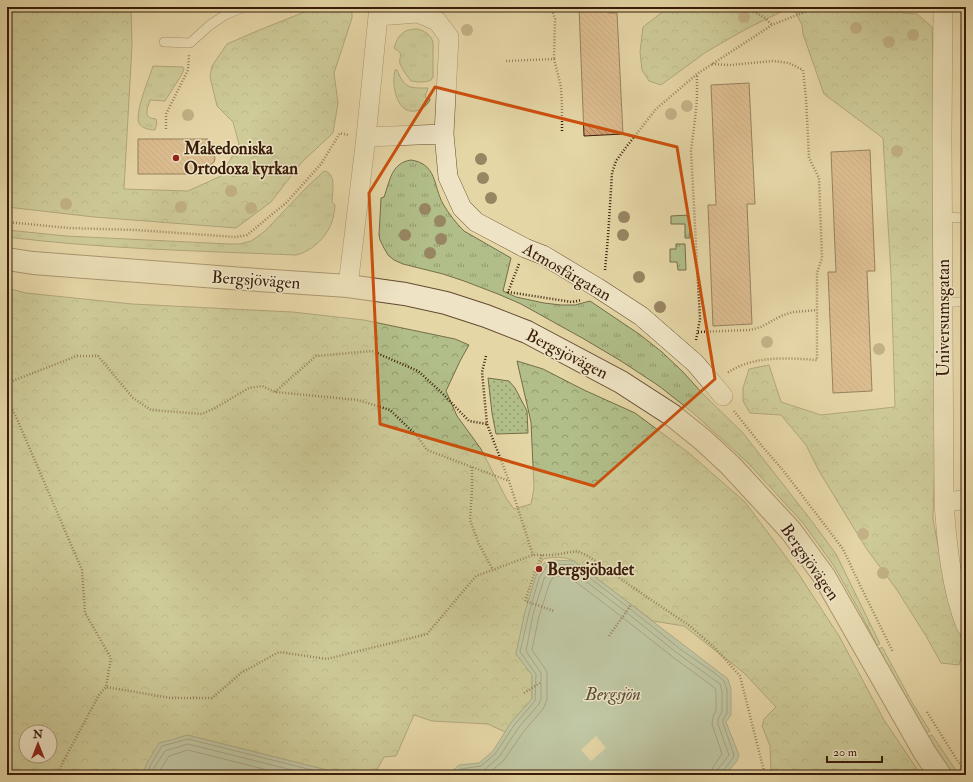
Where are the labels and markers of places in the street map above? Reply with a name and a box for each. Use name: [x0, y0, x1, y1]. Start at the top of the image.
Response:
place label: Makedoniska Ortodoxa kyrkan: [183, 138, 298, 180]
marker: Makedoniska Ortodoxa kyrkan: [171, 153, 181, 163]
place label: Bergsjöbadet: [547, 559, 635, 581]
marker: Bergsjöbadet: [534, 564, 544, 574]

